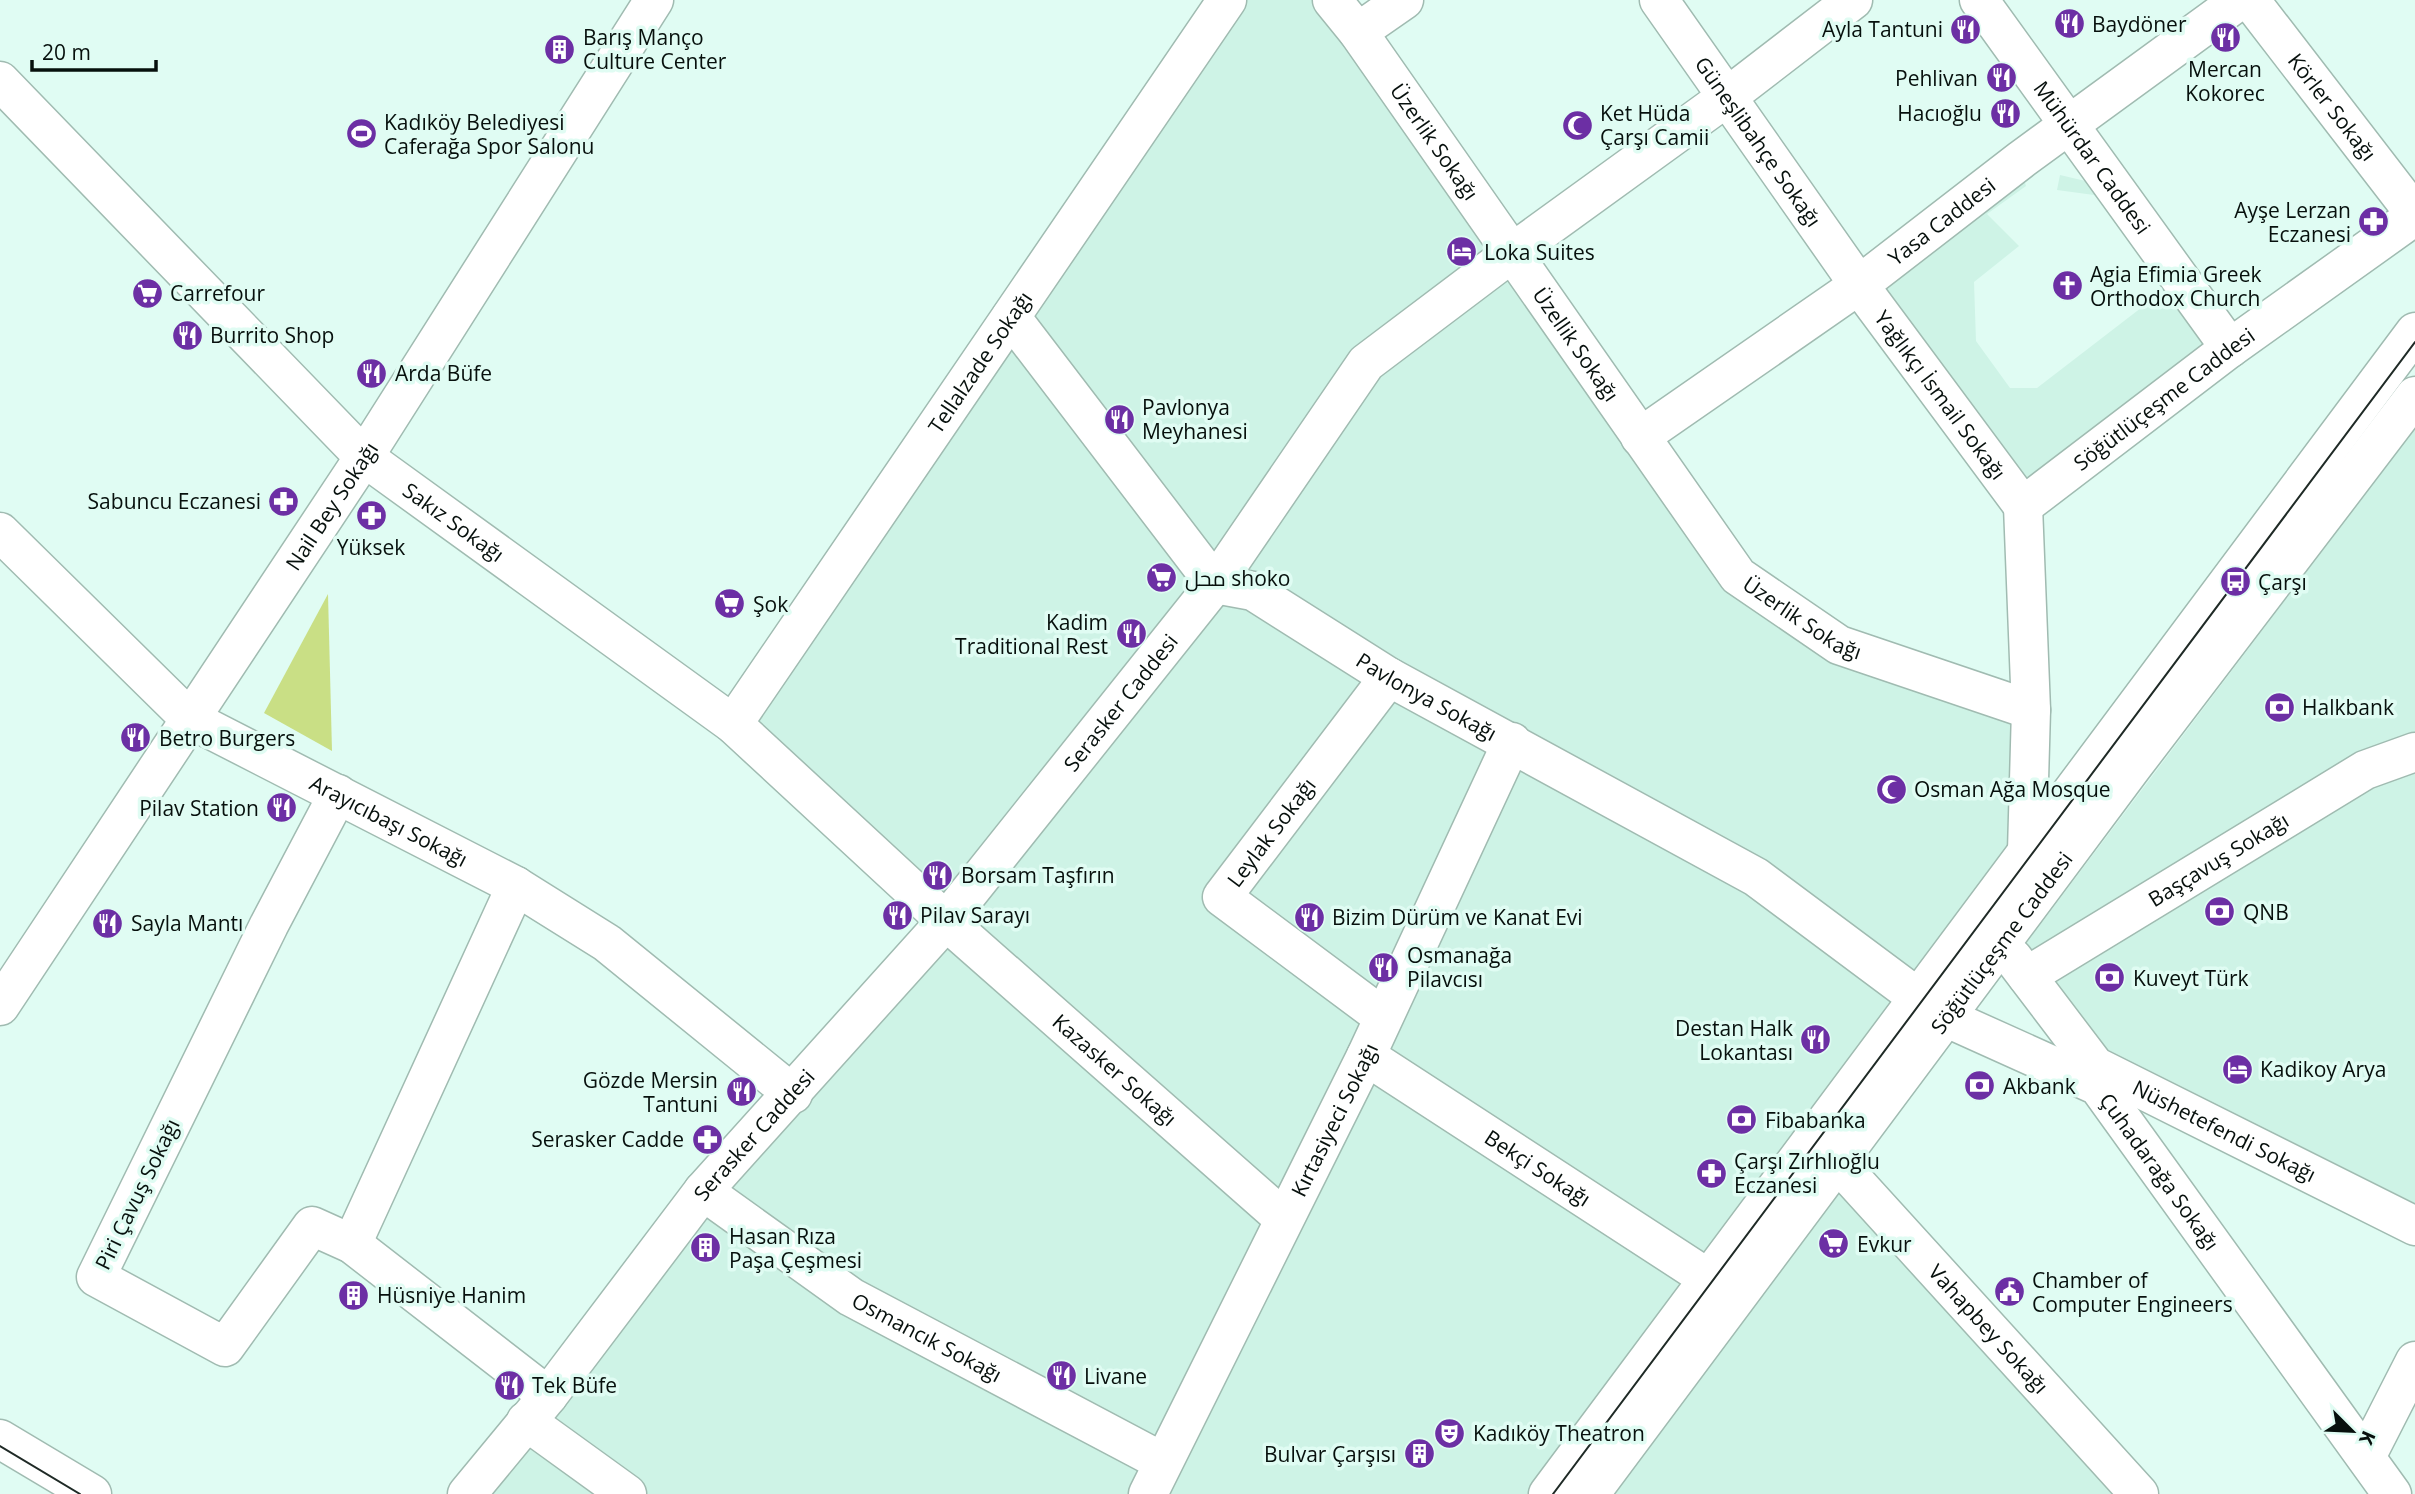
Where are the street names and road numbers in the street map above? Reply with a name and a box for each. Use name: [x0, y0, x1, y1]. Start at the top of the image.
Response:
street label: Körler Sokağı: [2282, 47, 2383, 166]
street label: Güneşlibahçe Sokağı: [1689, 51, 1828, 232]
street label: Mühürdar Caddesi: [2028, 75, 2157, 240]
street label: Üzerlik Sokağı: [1384, 78, 1485, 206]
street label: Yasa Caddesi: [1882, 171, 2001, 271]
street label: Üzellik Sokağı: [1526, 282, 1626, 407]
street label: Tellalzade Sokağı: [921, 286, 1038, 439]
street label: Yağlıkçı İsmail Sokağı: [1868, 305, 2013, 485]
street label: Söğütlüçeşme Caddesi: [2068, 321, 2260, 477]
street label: Nail Bey Sokağı: [279, 436, 384, 576]
street label: Sakız Sokağı: [397, 476, 510, 568]
street label: Üzerlik Sokağı: [1738, 570, 1865, 666]
street label: Serasker Caddesi: [1057, 628, 1184, 777]
street label: Pavlonya Sokağı: [1351, 646, 1502, 747]
street label: Arayıcıbaşı Sokağı: [305, 769, 473, 873]
street label: Leylak Sokağı: [1221, 772, 1322, 893]
street label: Başçavuş Sokağı: [2143, 806, 2294, 913]
street label: Söğütlüçeşme Caddesi: [1924, 846, 2078, 1039]
street label: Kazasker Sokağı: [1047, 1008, 1183, 1132]
street label: Kırtasiyeci Sokağı: [1284, 1039, 1384, 1201]
street label: Serasker Caddesi: [687, 1063, 820, 1206]
street label: Nüshetefendi Sokağı: [2128, 1073, 2321, 1188]
street label: Çuhadarağa Sokağı: [2093, 1087, 2226, 1256]
street label: Piri Çavuş Sokağı: [88, 1114, 186, 1274]
street label: Bekçi Sokağı: [1480, 1123, 1596, 1212]
street label: Vahapbey Sokağı: [1923, 1258, 2055, 1400]
street label: Osmancık Sokağı: [847, 1286, 1007, 1388]

